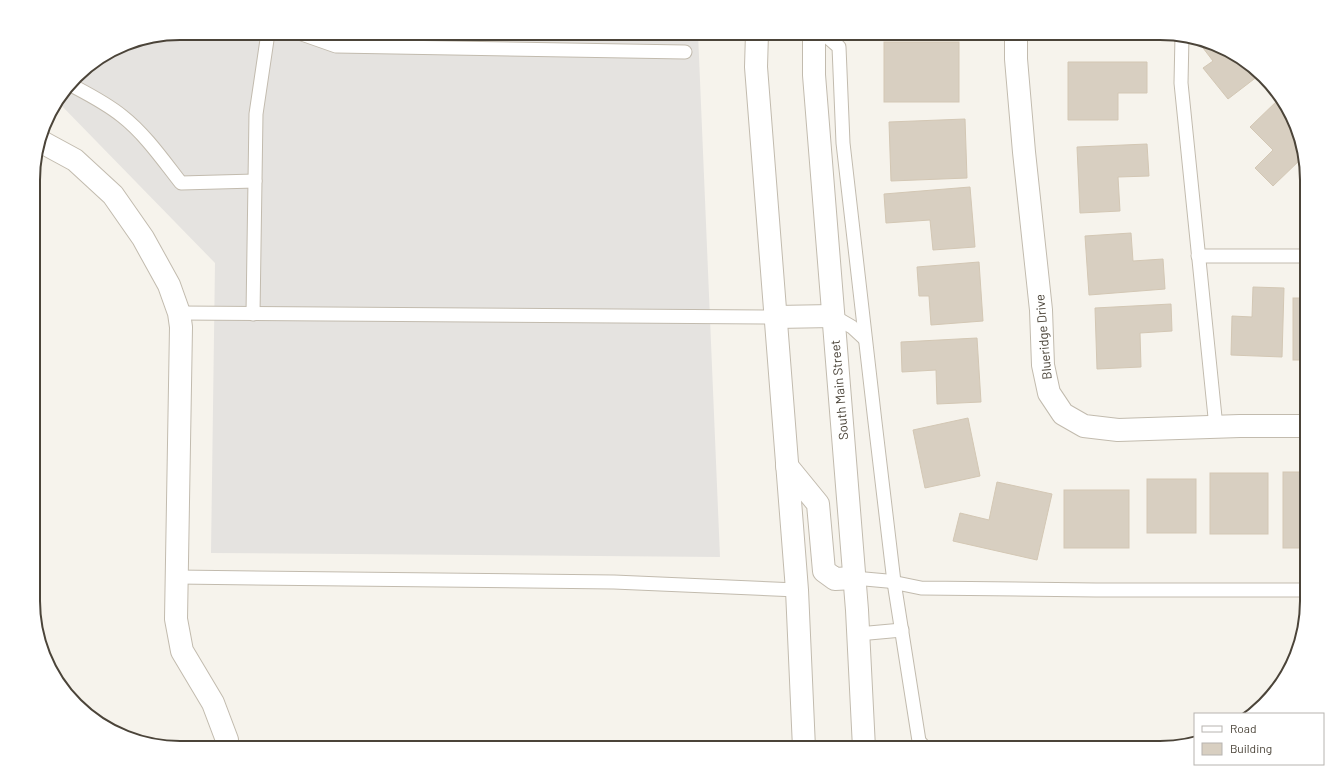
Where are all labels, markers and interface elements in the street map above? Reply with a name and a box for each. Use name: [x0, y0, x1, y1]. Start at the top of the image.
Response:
street label: Blueridge Drive: [1031, 294, 1055, 380]
street label: South Main Street: [827, 339, 851, 441]
legend: [1194, 713, 1324, 765]
text: Road: [1230, 721, 1257, 735]
text: Building: [1230, 741, 1272, 755]

